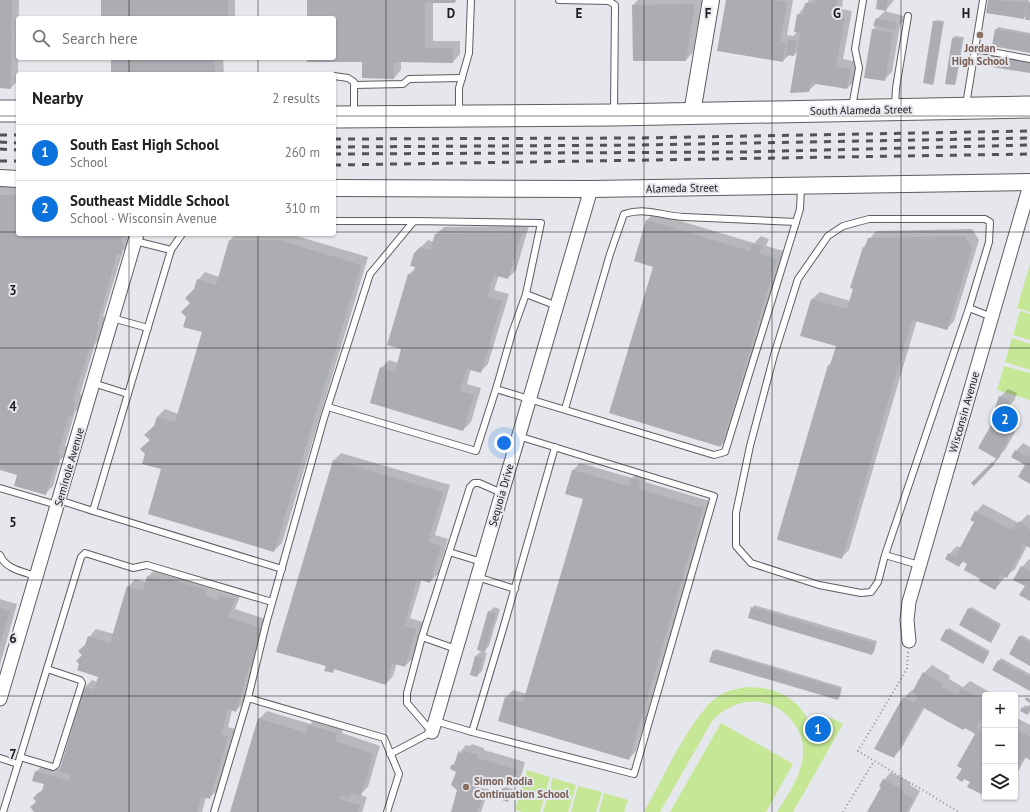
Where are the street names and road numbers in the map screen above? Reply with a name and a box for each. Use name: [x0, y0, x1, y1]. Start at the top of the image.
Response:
street label: South Alameda Street: [810, 102, 912, 118]
street label: Alameda Street: [646, 180, 718, 196]
street label: Wisconsin Avenue: [946, 369, 982, 454]
street label: Seminole Avenue: [51, 426, 87, 508]
street label: Sequoia Drive: [485, 461, 517, 528]

